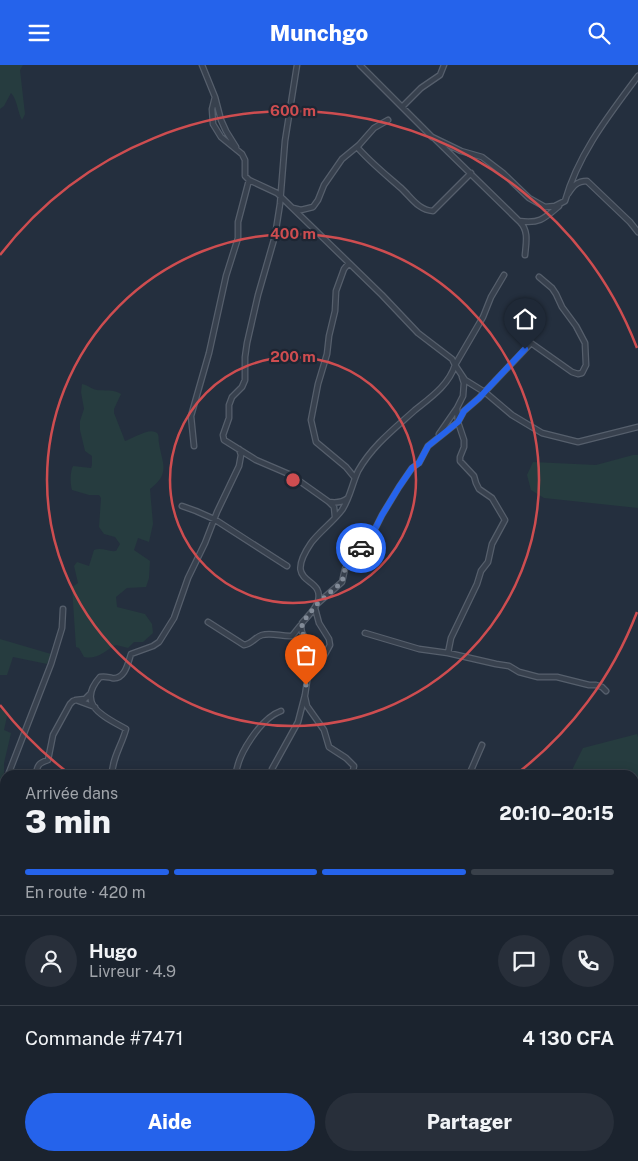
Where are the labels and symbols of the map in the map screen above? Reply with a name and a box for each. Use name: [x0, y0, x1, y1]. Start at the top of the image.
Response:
text: 600 m: [270, 102, 316, 119]
text: 400 m: [270, 225, 316, 242]
pin: [504, 298, 546, 349]
text: 200 m: [270, 348, 316, 365]
centre of rings: [284, 471, 302, 489]
courier: [336, 523, 386, 573]
pin: [285, 634, 327, 685]

